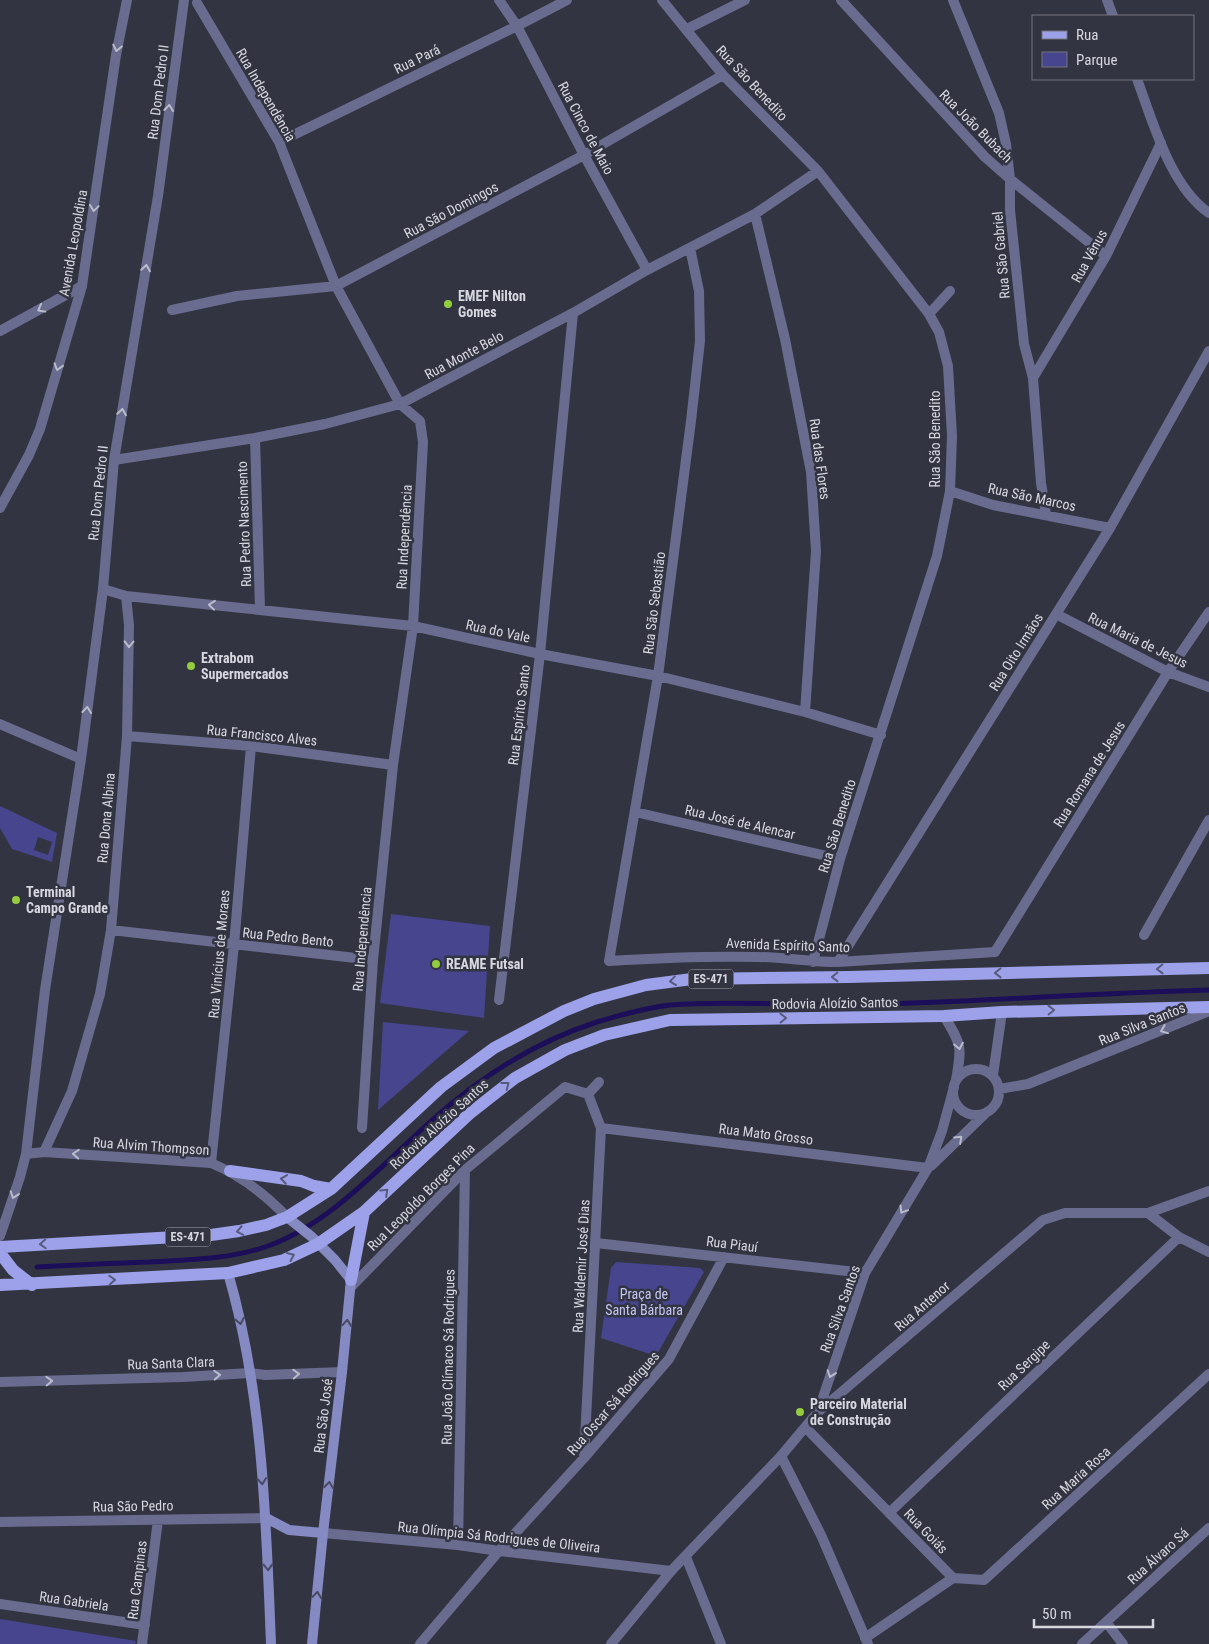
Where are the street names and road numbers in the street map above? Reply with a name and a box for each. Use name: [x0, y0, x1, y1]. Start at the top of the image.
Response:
street label: Rua Pará: [391, 41, 443, 77]
street label: Rua São Benedito: [713, 42, 791, 124]
street label: Rua Dom Pedro II: [144, 44, 172, 140]
street label: Rua Independência: [233, 46, 299, 144]
street label: Rua Cinco de Maio: [555, 79, 617, 177]
street label: Rua João Bubach: [936, 86, 1016, 166]
street label: Rua São Domingos: [401, 178, 501, 242]
street label: Avenida Leopoldina: [56, 188, 90, 298]
street label: Rua São Gabriel: [989, 211, 1013, 299]
street label: Rua Vênus: [1068, 227, 1110, 285]
street label: Rua Monte Belo: [422, 328, 506, 382]
street label: Rua São Benedito: [927, 390, 943, 488]
street label: Rua das Flores: [806, 418, 834, 500]
street label: Rua Dom Pedro II: [85, 445, 111, 541]
street label: Rua Pedro Nascimento: [234, 461, 254, 587]
street label: Rua São Marcos: [987, 480, 1077, 514]
street label: Rua Independência: [393, 484, 415, 590]
street label: Rua São Sebastião: [640, 551, 668, 655]
street label: Rua Maria de Jesus: [1086, 609, 1190, 671]
street label: Rua Oito Irmãos: [986, 610, 1046, 694]
street label: Rua do Vale: [464, 616, 532, 646]
street label: Rua Espírito Santo: [505, 664, 533, 766]
street label: Rua Romana de Jesus: [1050, 718, 1128, 830]
street label: Rua Francisco Alves: [206, 721, 318, 749]
street label: Rua Dona Albina: [94, 772, 118, 864]
street label: Rua São Benedito: [815, 777, 859, 875]
street label: Rua José de Alencar: [683, 802, 797, 842]
street label: Rua Independência: [349, 886, 375, 992]
street label: Rua Vinícius de Moraes: [205, 889, 233, 1019]
street label: Rua Pedro Bento: [242, 924, 334, 950]
street label: Avenida Espírito Santo: [726, 935, 850, 955]
road number: ES-471: [688, 970, 734, 989]
street label: Rodovia Aloízio Santos: [771, 994, 899, 1012]
street label: Rua Silva Santos: [1096, 999, 1188, 1049]
street label: Rodovia Aloízio Santos: [387, 1076, 491, 1172]
street label: Rua Mato Grosso: [718, 1120, 814, 1148]
street label: Rua Alvim Thompson: [92, 1134, 210, 1158]
street label: Rua Leopoldo Borges Pina: [364, 1140, 478, 1254]
street label: Rua Waldemir José Dias: [570, 1199, 592, 1333]
road number: ES-471: [166, 1228, 210, 1246]
street label: Rua Piauí: [705, 1233, 759, 1255]
street label: Rua Silva Santos: [817, 1263, 863, 1355]
street label: Rua João Clímaco Sá Rodrigues: [438, 1269, 458, 1445]
street label: Rua Antenor: [891, 1278, 953, 1334]
street label: Rua Sergipe: [995, 1336, 1053, 1394]
street label: Rua Oscar Sá Rodrigues: [564, 1348, 662, 1458]
street label: Rua Santa Clara: [127, 1353, 215, 1373]
street label: Rua São José: [310, 1377, 336, 1454]
street label: Rua Maria Rosa: [1039, 1443, 1113, 1513]
street label: Rua São Pedro: [93, 1497, 173, 1515]
street label: Rua Goiás: [901, 1505, 951, 1557]
street label: Rua Olímpia Sá Rodrigues de Oliveira: [397, 1518, 601, 1556]
street label: Rua Álvaro Sá: [1124, 1524, 1192, 1587]
street label: Rua Campinas: [124, 1540, 150, 1620]
street label: Rua Gabriela: [38, 1588, 110, 1614]

